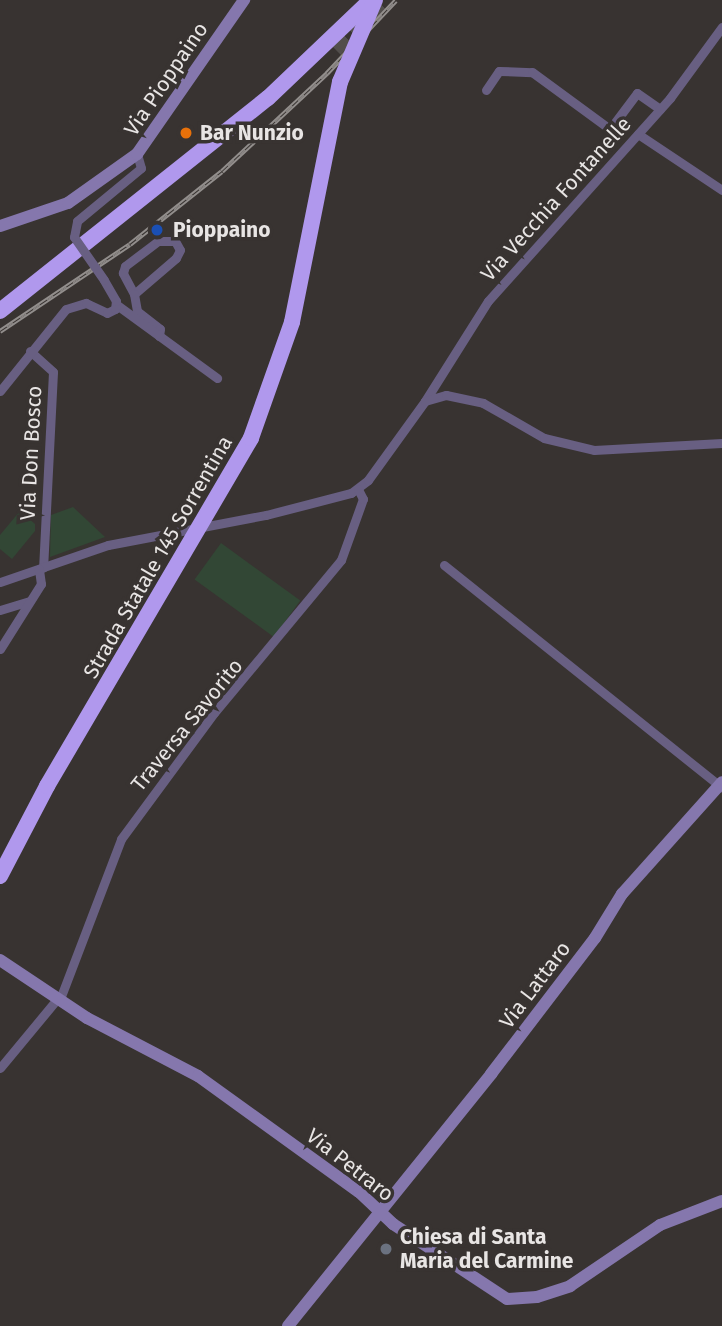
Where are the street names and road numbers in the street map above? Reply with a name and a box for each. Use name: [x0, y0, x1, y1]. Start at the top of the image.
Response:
street label: Via Pioppaino: [119, 17, 213, 141]
street label: Via Vecchia Fontanelle: [476, 112, 636, 286]
street label: Via Don Bosco: [15, 385, 47, 521]
street label: Strada Statale 145 Sorrentina: [78, 431, 238, 683]
street label: Traversa Savorito: [126, 654, 248, 796]
street label: Via Lattaro: [494, 937, 576, 1033]
street label: Via Petraro: [301, 1123, 399, 1207]

